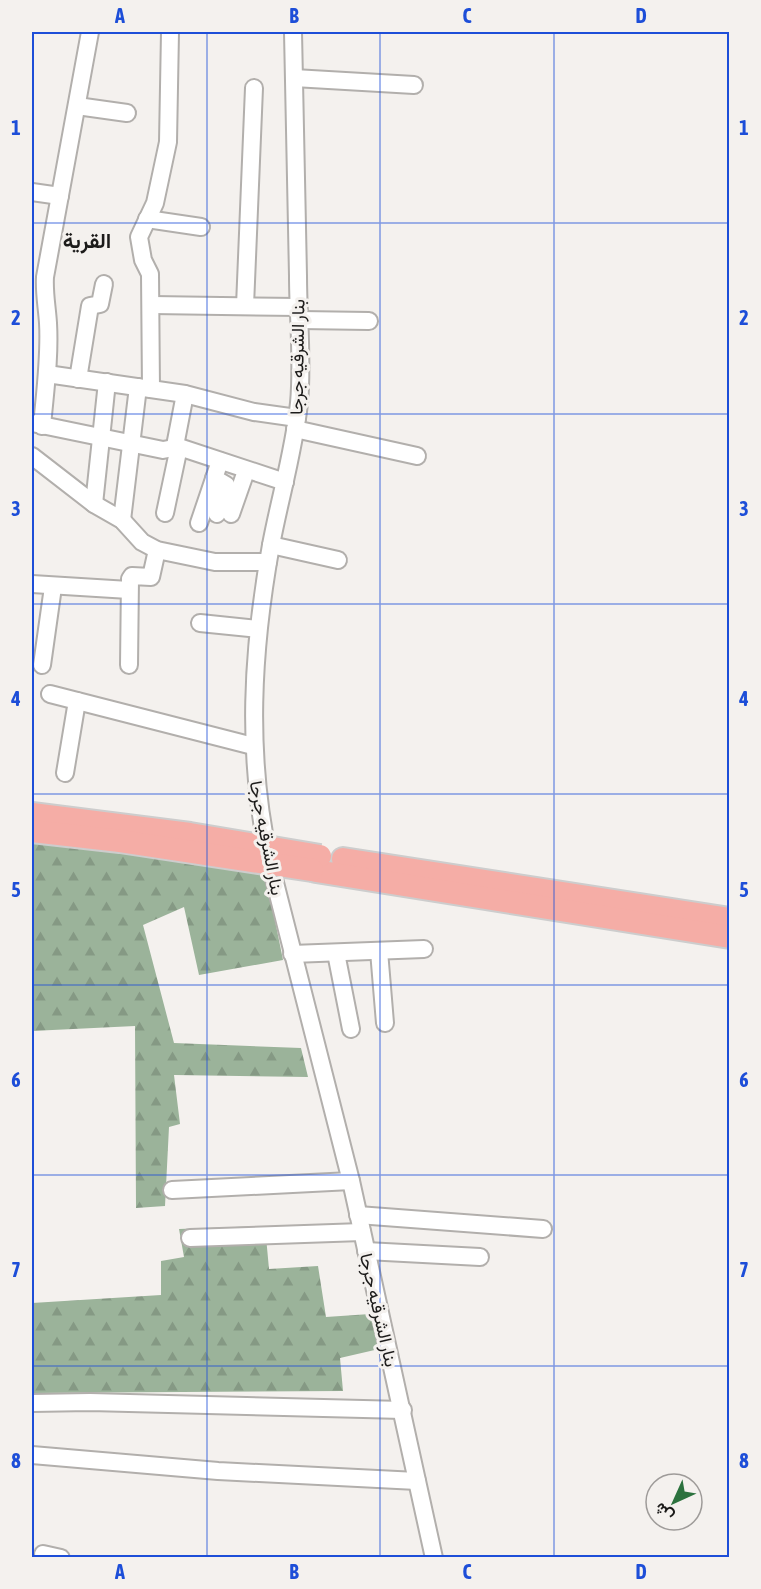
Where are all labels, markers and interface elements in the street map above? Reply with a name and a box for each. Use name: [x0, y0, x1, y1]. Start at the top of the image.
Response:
text: A: [114, 4, 125, 27]
text: B: [289, 4, 299, 27]
text: C: [463, 4, 472, 27]
text: D: [635, 4, 647, 27]
text: 1: [11, 116, 21, 139]
text: 1: [739, 116, 749, 139]
district label: القرية: [63, 228, 111, 254]
street label: بنار الشرقيه جرجا: [285, 299, 310, 415]
text: 2: [11, 306, 21, 329]
text: 2: [739, 306, 749, 329]
text: 3: [11, 497, 21, 520]
text: 3: [739, 497, 749, 520]
text: 4: [10, 687, 21, 710]
text: 4: [738, 687, 749, 710]
street label: بنار الشرقيه جرجا: [245, 779, 288, 897]
text: 5: [11, 878, 21, 901]
text: 5: [739, 878, 749, 901]
text: 6: [11, 1068, 21, 1091]
text: 6: [739, 1068, 749, 1091]
street label: بنار الشرقيه جرجا: [355, 1251, 402, 1369]
text: 7: [11, 1258, 21, 1281]
text: 7: [739, 1258, 749, 1281]
text: 8: [11, 1449, 21, 1472]
text: 8: [739, 1449, 749, 1472]
north arrow: [644, 1472, 704, 1532]
text: ش: [650, 1499, 677, 1526]
text: A: [114, 1560, 125, 1583]
text: B: [289, 1560, 299, 1583]
text: C: [463, 1560, 472, 1583]
text: D: [635, 1560, 647, 1583]

